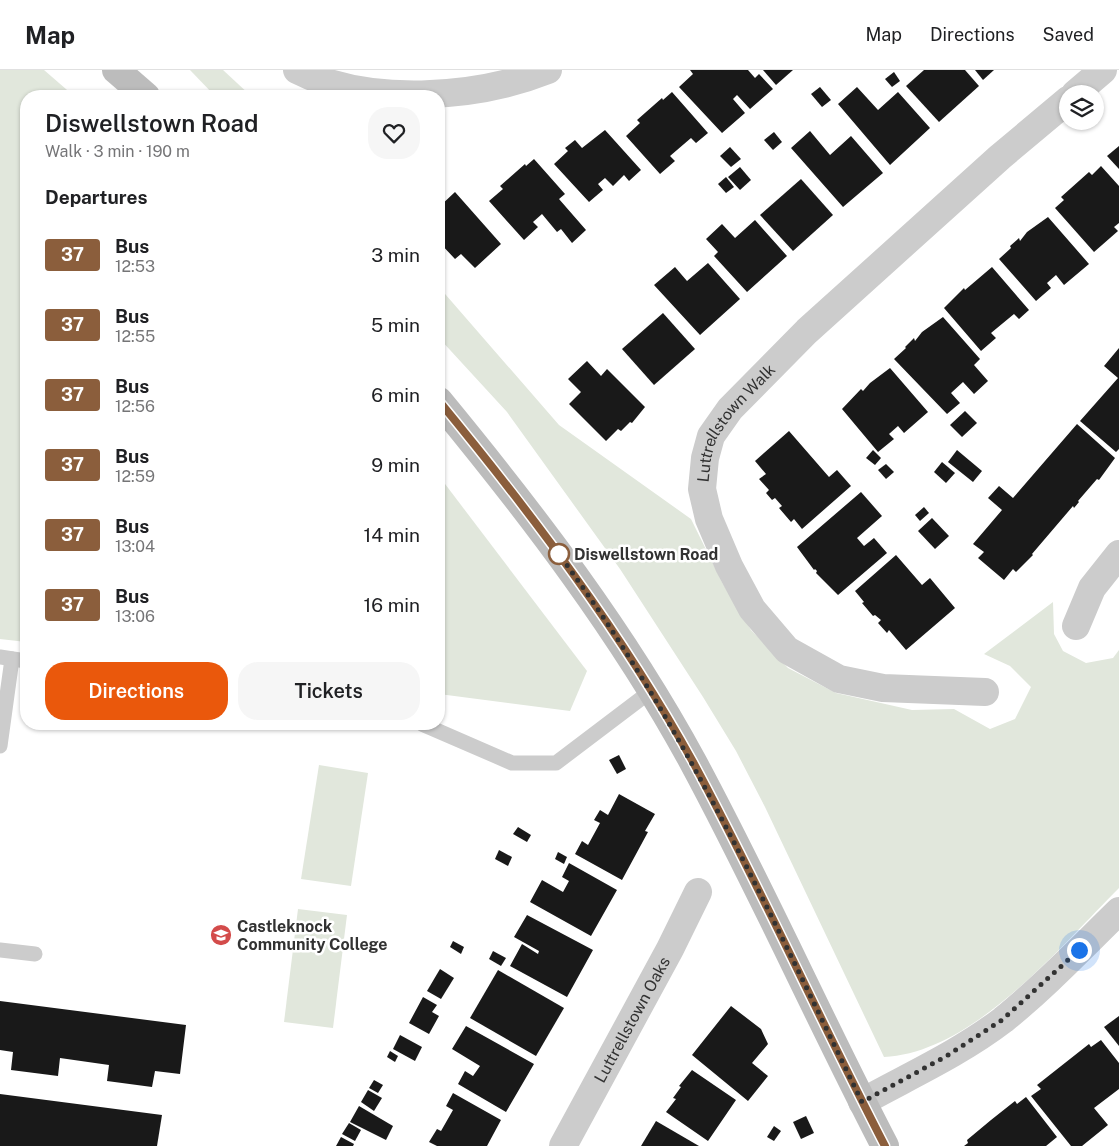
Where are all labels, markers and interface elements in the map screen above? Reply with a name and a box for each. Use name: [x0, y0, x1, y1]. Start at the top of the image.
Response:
text: Map: [25, 21, 75, 49]
text: Map: [865, 24, 902, 45]
text: Directions: [930, 24, 1015, 45]
text: Saved: [1043, 24, 1094, 45]
map controls: [1059, 85, 1104, 130]
button: layers: [1059, 85, 1104, 130]
button: heart: [368, 107, 420, 159]
text: Diswellstown Road: [45, 109, 258, 137]
text: Walk · 3 min · 190 m: [45, 142, 190, 161]
text: Departures: [45, 186, 148, 208]
text: Bus: [115, 235, 149, 257]
text: 37: [61, 244, 84, 265]
text: 3 min: [371, 244, 420, 266]
text: 12:53: [115, 257, 155, 276]
text: Bus: [115, 305, 149, 327]
text: 37: [61, 314, 84, 335]
text: 5 min: [371, 314, 420, 336]
text: 12:55: [115, 327, 155, 346]
street label: Luttrellstown Walk: [693, 360, 779, 483]
text: Bus: [115, 375, 149, 397]
text: 37: [61, 384, 84, 405]
text: 6 min: [371, 384, 420, 406]
text: 12:56: [115, 397, 155, 416]
text: Bus: [115, 445, 149, 467]
text: 37: [61, 454, 84, 475]
text: 9 min: [371, 454, 420, 476]
text: 12:59: [115, 467, 155, 486]
text: Bus: [115, 515, 149, 537]
text: 37: [61, 524, 84, 545]
text: 14 min: [363, 524, 420, 546]
text: 13:04: [115, 537, 155, 556]
marker: Diswellstown Road: [548, 543, 570, 565]
place label: Diswellstown Road: [574, 545, 718, 564]
text: Bus: [115, 585, 149, 607]
text: 37: [61, 594, 84, 615]
text: 16 min: [364, 594, 420, 616]
text: 13:06: [115, 607, 155, 626]
button: Directions: [45, 662, 228, 720]
button: Tickets: [238, 662, 420, 720]
place label: Castleknock Community College: [237, 917, 388, 954]
school or university icon: Castleknock Community College: [209, 923, 233, 947]
your location: [1067, 938, 1092, 963]
street label: Luttrellstown Oaks: [590, 953, 674, 1086]

